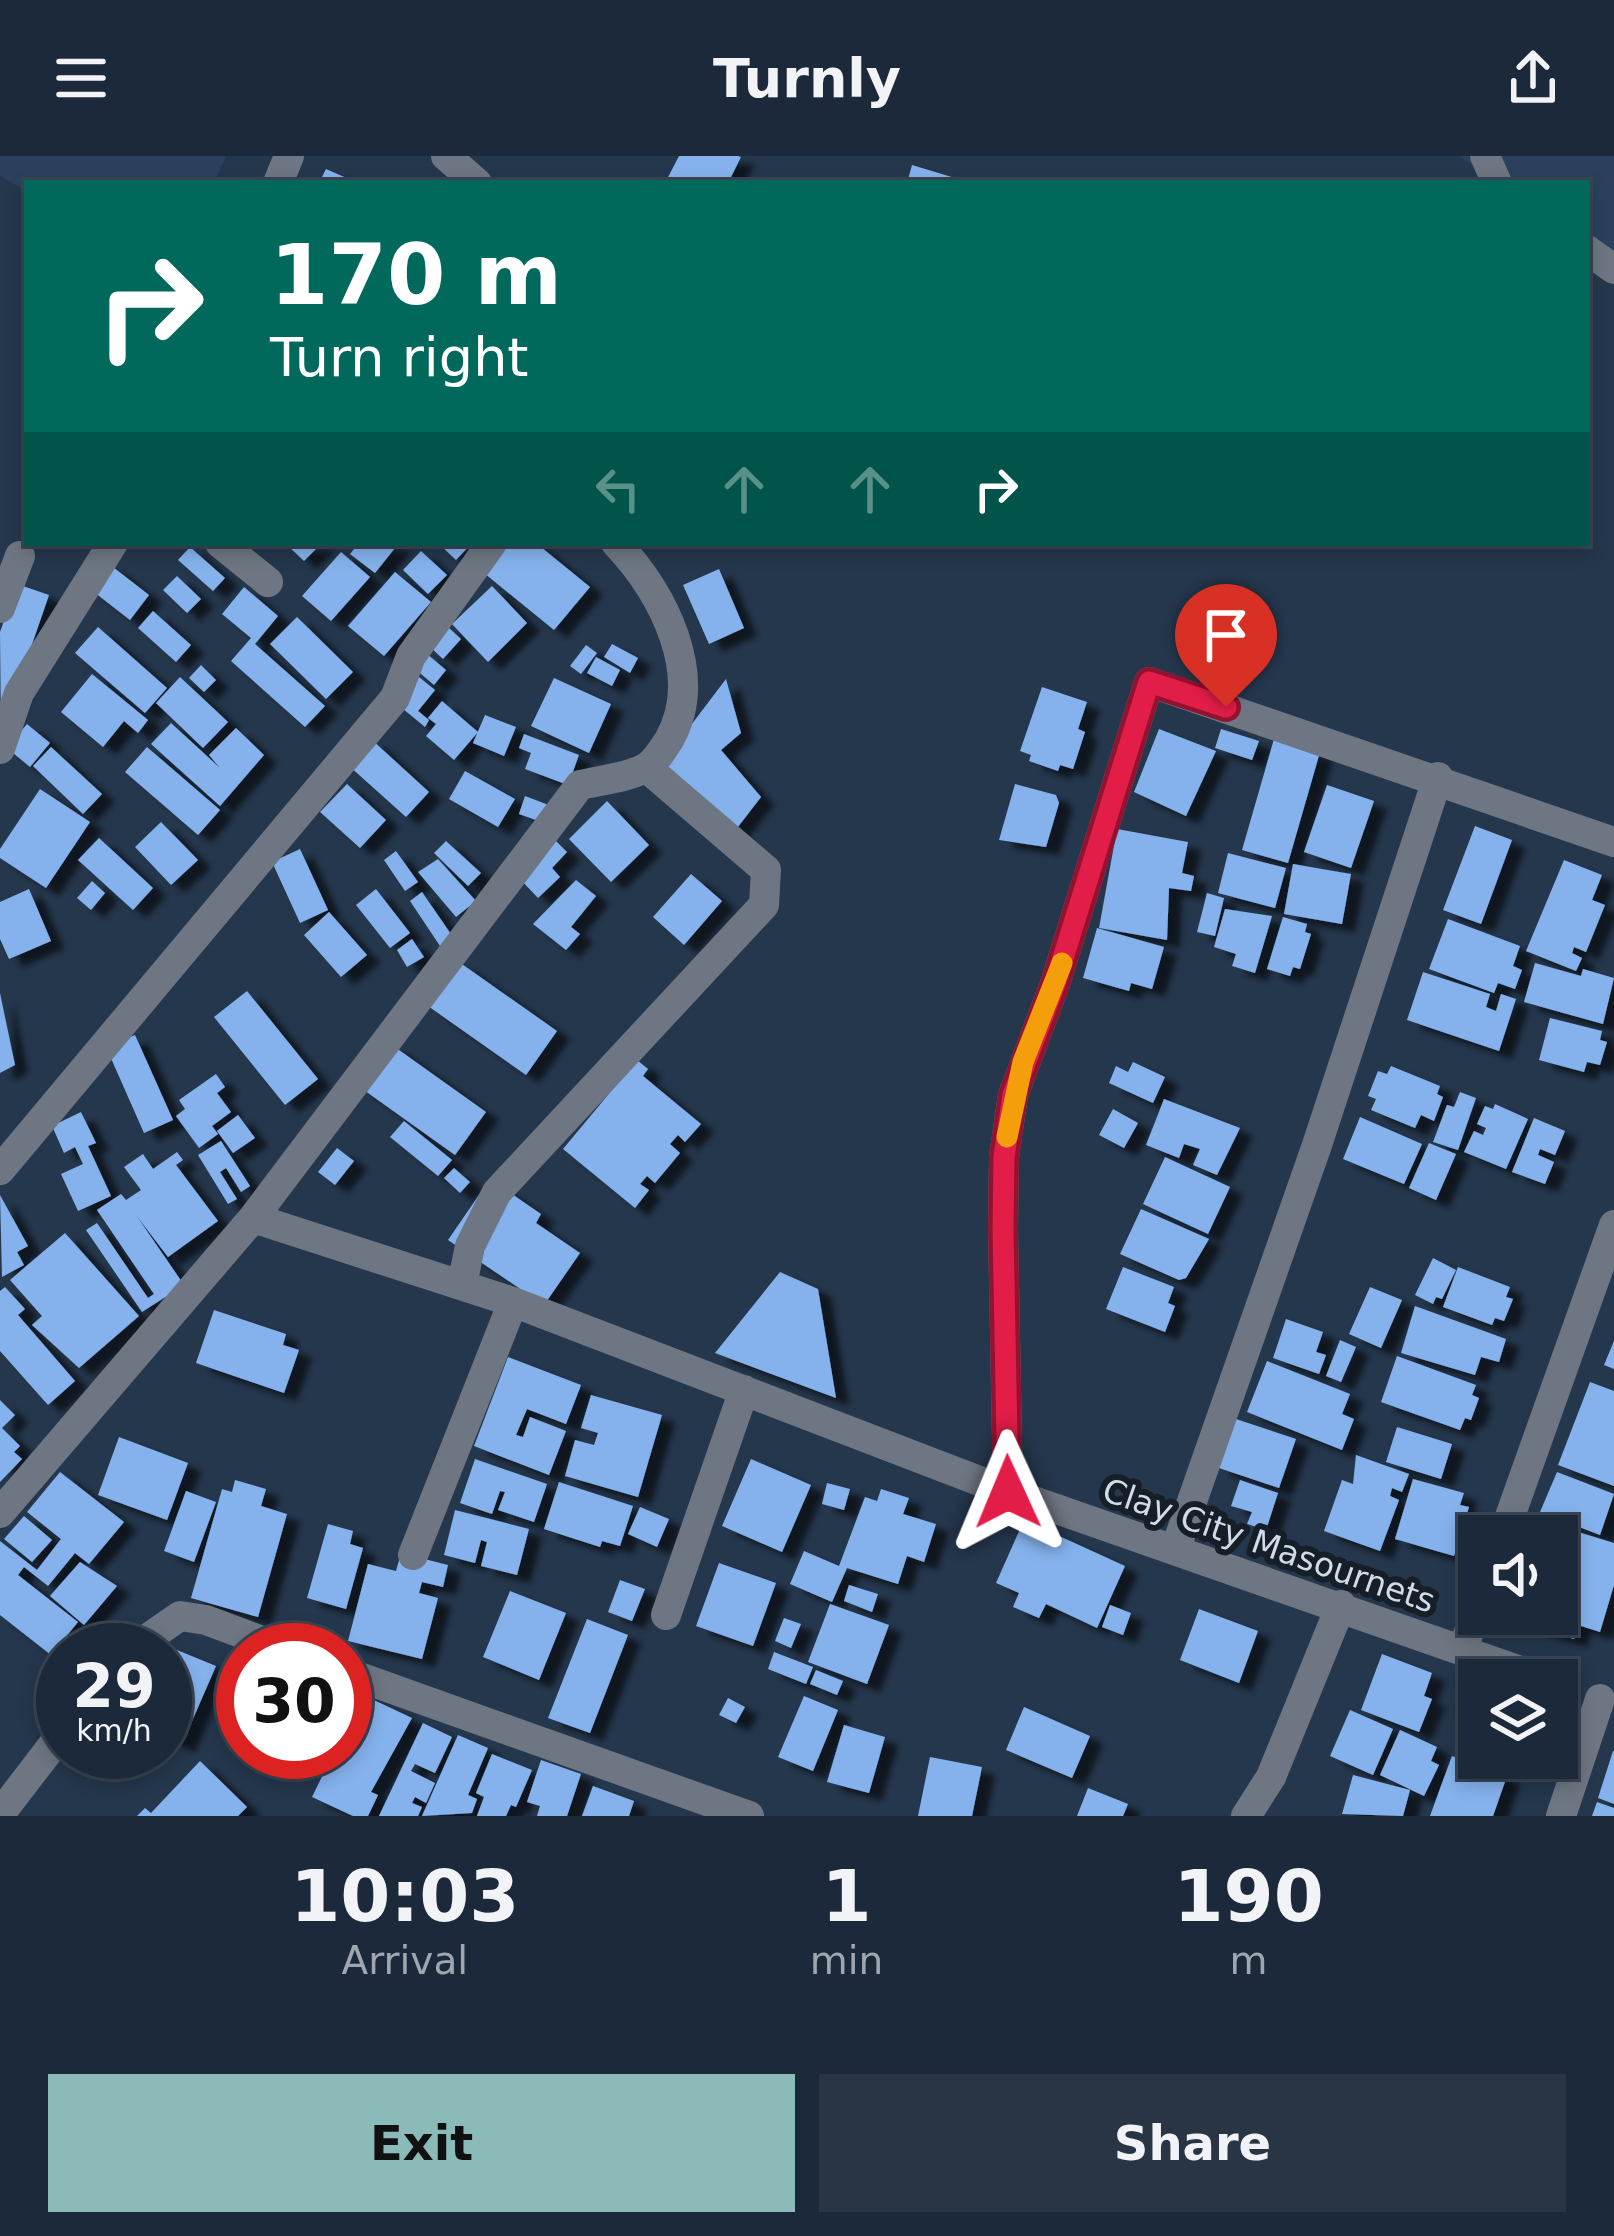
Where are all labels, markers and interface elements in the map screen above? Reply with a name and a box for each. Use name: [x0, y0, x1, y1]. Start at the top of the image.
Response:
icon: menu: [48, 45, 114, 111]
icon: share: [1500, 45, 1566, 111]
text: Turnly: [713, 47, 901, 110]
text: 170 m: [270, 226, 562, 324]
icon: right: [72, 228, 228, 384]
text: Turn right: [270, 326, 529, 389]
icon: left: [585, 456, 651, 522]
icon: ahead: [711, 456, 777, 522]
icon: ahead: [837, 456, 903, 522]
icon: right: [963, 456, 1029, 522]
pin: [1175, 584, 1277, 707]
icon: arrive: [1193, 602, 1259, 668]
position arrow: [945, 1429, 1071, 1555]
street label: Clay City Masournets: [1098, 1470, 1440, 1621]
map controls: [1458, 1515, 1578, 1779]
button: sound: [1458, 1515, 1578, 1635]
speed limit sign: 30: [216, 1623, 372, 1779]
text: 29: [72, 1651, 156, 1721]
button: layers: [1458, 1659, 1578, 1779]
text: km/h: [76, 1713, 152, 1748]
text: 10:03: [290, 1854, 519, 1938]
text: 1: [821, 1854, 871, 1938]
text: 190: [1173, 1854, 1324, 1938]
text: Arrival: [341, 1938, 468, 1983]
text: min: [810, 1938, 883, 1983]
text: m: [1230, 1938, 1268, 1983]
button: Exit: [48, 2074, 795, 2212]
button: Share: [819, 2074, 1566, 2212]

